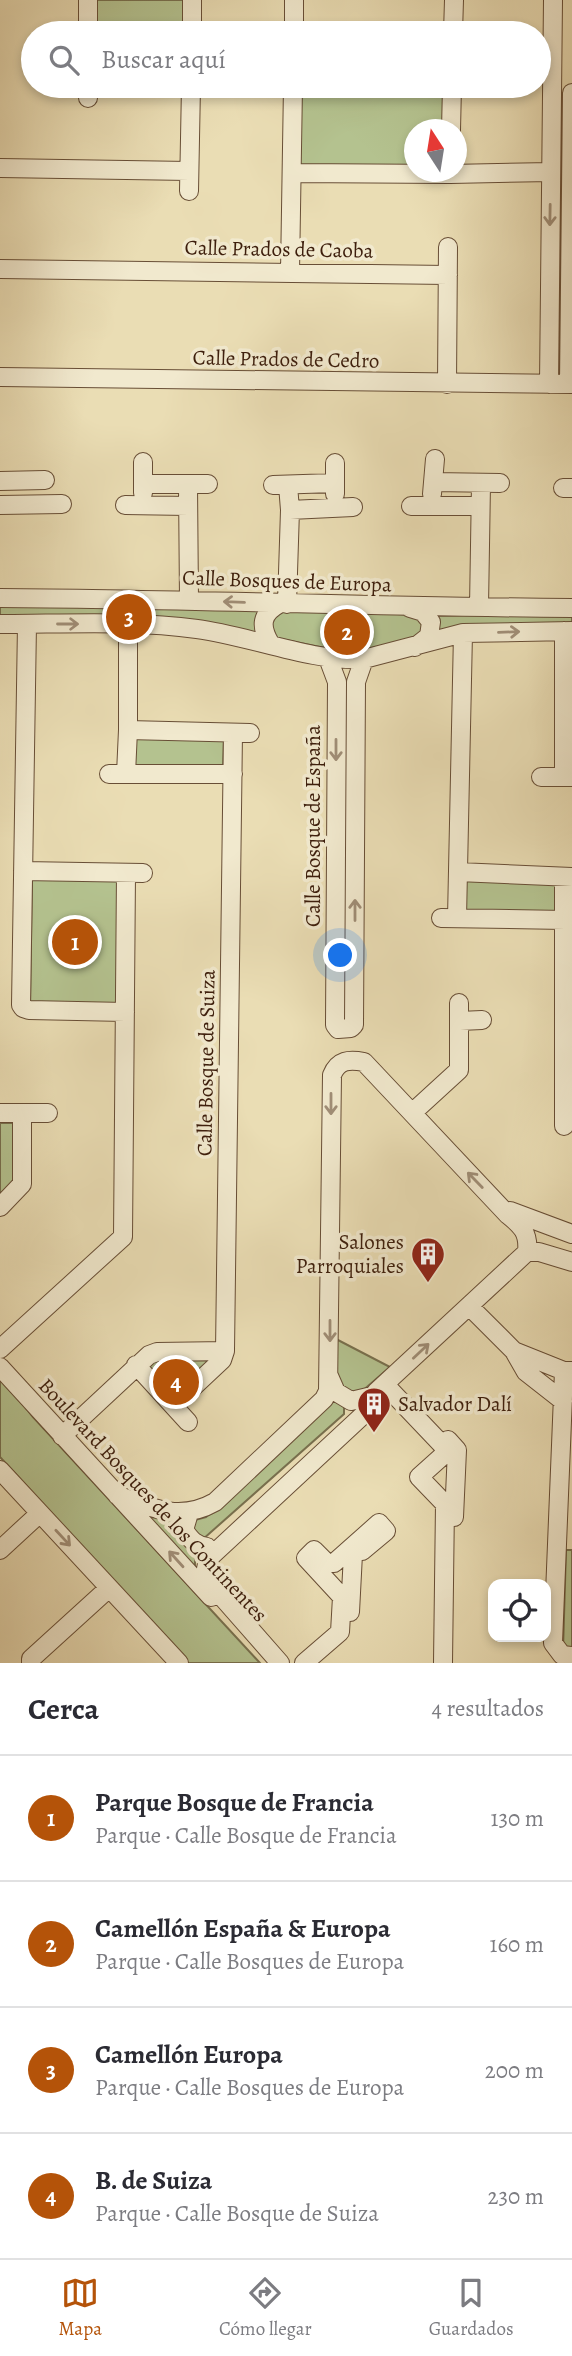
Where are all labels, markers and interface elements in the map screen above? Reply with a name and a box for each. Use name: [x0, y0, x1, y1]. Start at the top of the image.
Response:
search box: [21, 21, 551, 98]
icon: search: [45, 41, 83, 79]
text: Buscar aquí: [101, 42, 226, 77]
north arrow: [404, 119, 467, 182]
one-way arrow: [544, 203, 557, 226]
street label: Calle Prados de Caoba: [184, 233, 374, 265]
street label: Calle Prados de Cedro: [192, 343, 380, 375]
street label: Calle Bosques de Europa: [182, 563, 392, 599]
pin: 3: [106, 591, 152, 643]
one-way arrow: [223, 595, 246, 608]
pin: 2: [324, 606, 370, 658]
one-way arrow: [56, 617, 79, 631]
one-way arrow: [498, 626, 521, 639]
street label: Calle Bosque de España: [299, 725, 327, 927]
one-way arrow: [330, 738, 343, 761]
one-way arrow: [348, 899, 362, 922]
pin: 1: [52, 916, 98, 968]
your location: [323, 938, 357, 972]
street label: Calle Bosque de Suiza: [190, 969, 222, 1156]
one-way arrow: [324, 1092, 338, 1115]
one-way arrow: [467, 1172, 484, 1189]
place label: Salones Parroquiales: [296, 1228, 404, 1280]
building icon: Salones Parroquiales: [409, 1235, 447, 1284]
one-way arrow: [323, 1319, 337, 1342]
one-way arrow: [412, 1342, 429, 1359]
pin: 4: [153, 1356, 199, 1408]
street label: Boulevard Bosques de los Continentes: [32, 1372, 274, 1628]
building icon: Salvador Dalí: [355, 1385, 393, 1434]
place label: Salvador Dalí: [398, 1390, 512, 1418]
one-way arrow: [55, 1529, 71, 1547]
one-way arrow: [168, 1551, 185, 1568]
map controls: [488, 1579, 551, 1642]
button: locate: [488, 1579, 551, 1642]
text: Cerca: [28, 1689, 99, 1729]
text: 4 resultados: [431, 1693, 544, 1724]
text: Parque Bosque de Francia: [95, 1785, 374, 1820]
text: 1: [47, 1803, 55, 1834]
text: 130 m: [491, 1803, 544, 1834]
text: Parque · Calle Bosque de Francia: [95, 1820, 397, 1851]
text: Camellón España & Europa: [95, 1911, 391, 1946]
text: 2: [45, 1929, 57, 1960]
text: 160 m: [490, 1929, 544, 1960]
text: Parque · Calle Bosques de Europa: [95, 1946, 404, 1977]
text: Camellón Europa: [95, 2037, 283, 2072]
text: 3: [46, 2055, 56, 2086]
text: 200 m: [485, 2055, 544, 2086]
text: Parque · Calle Bosques de Europa: [95, 2072, 404, 2103]
text: B. de Suiza: [95, 2163, 212, 2198]
text: 4: [46, 2181, 56, 2212]
text: 230 m: [488, 2181, 544, 2212]
text: Parque · Calle Bosque de Suiza: [95, 2198, 379, 2229]
tab: Mapa: [58, 2274, 102, 2342]
tab: Cómo llegar: [219, 2274, 312, 2342]
tab: Guardados: [429, 2274, 514, 2342]

